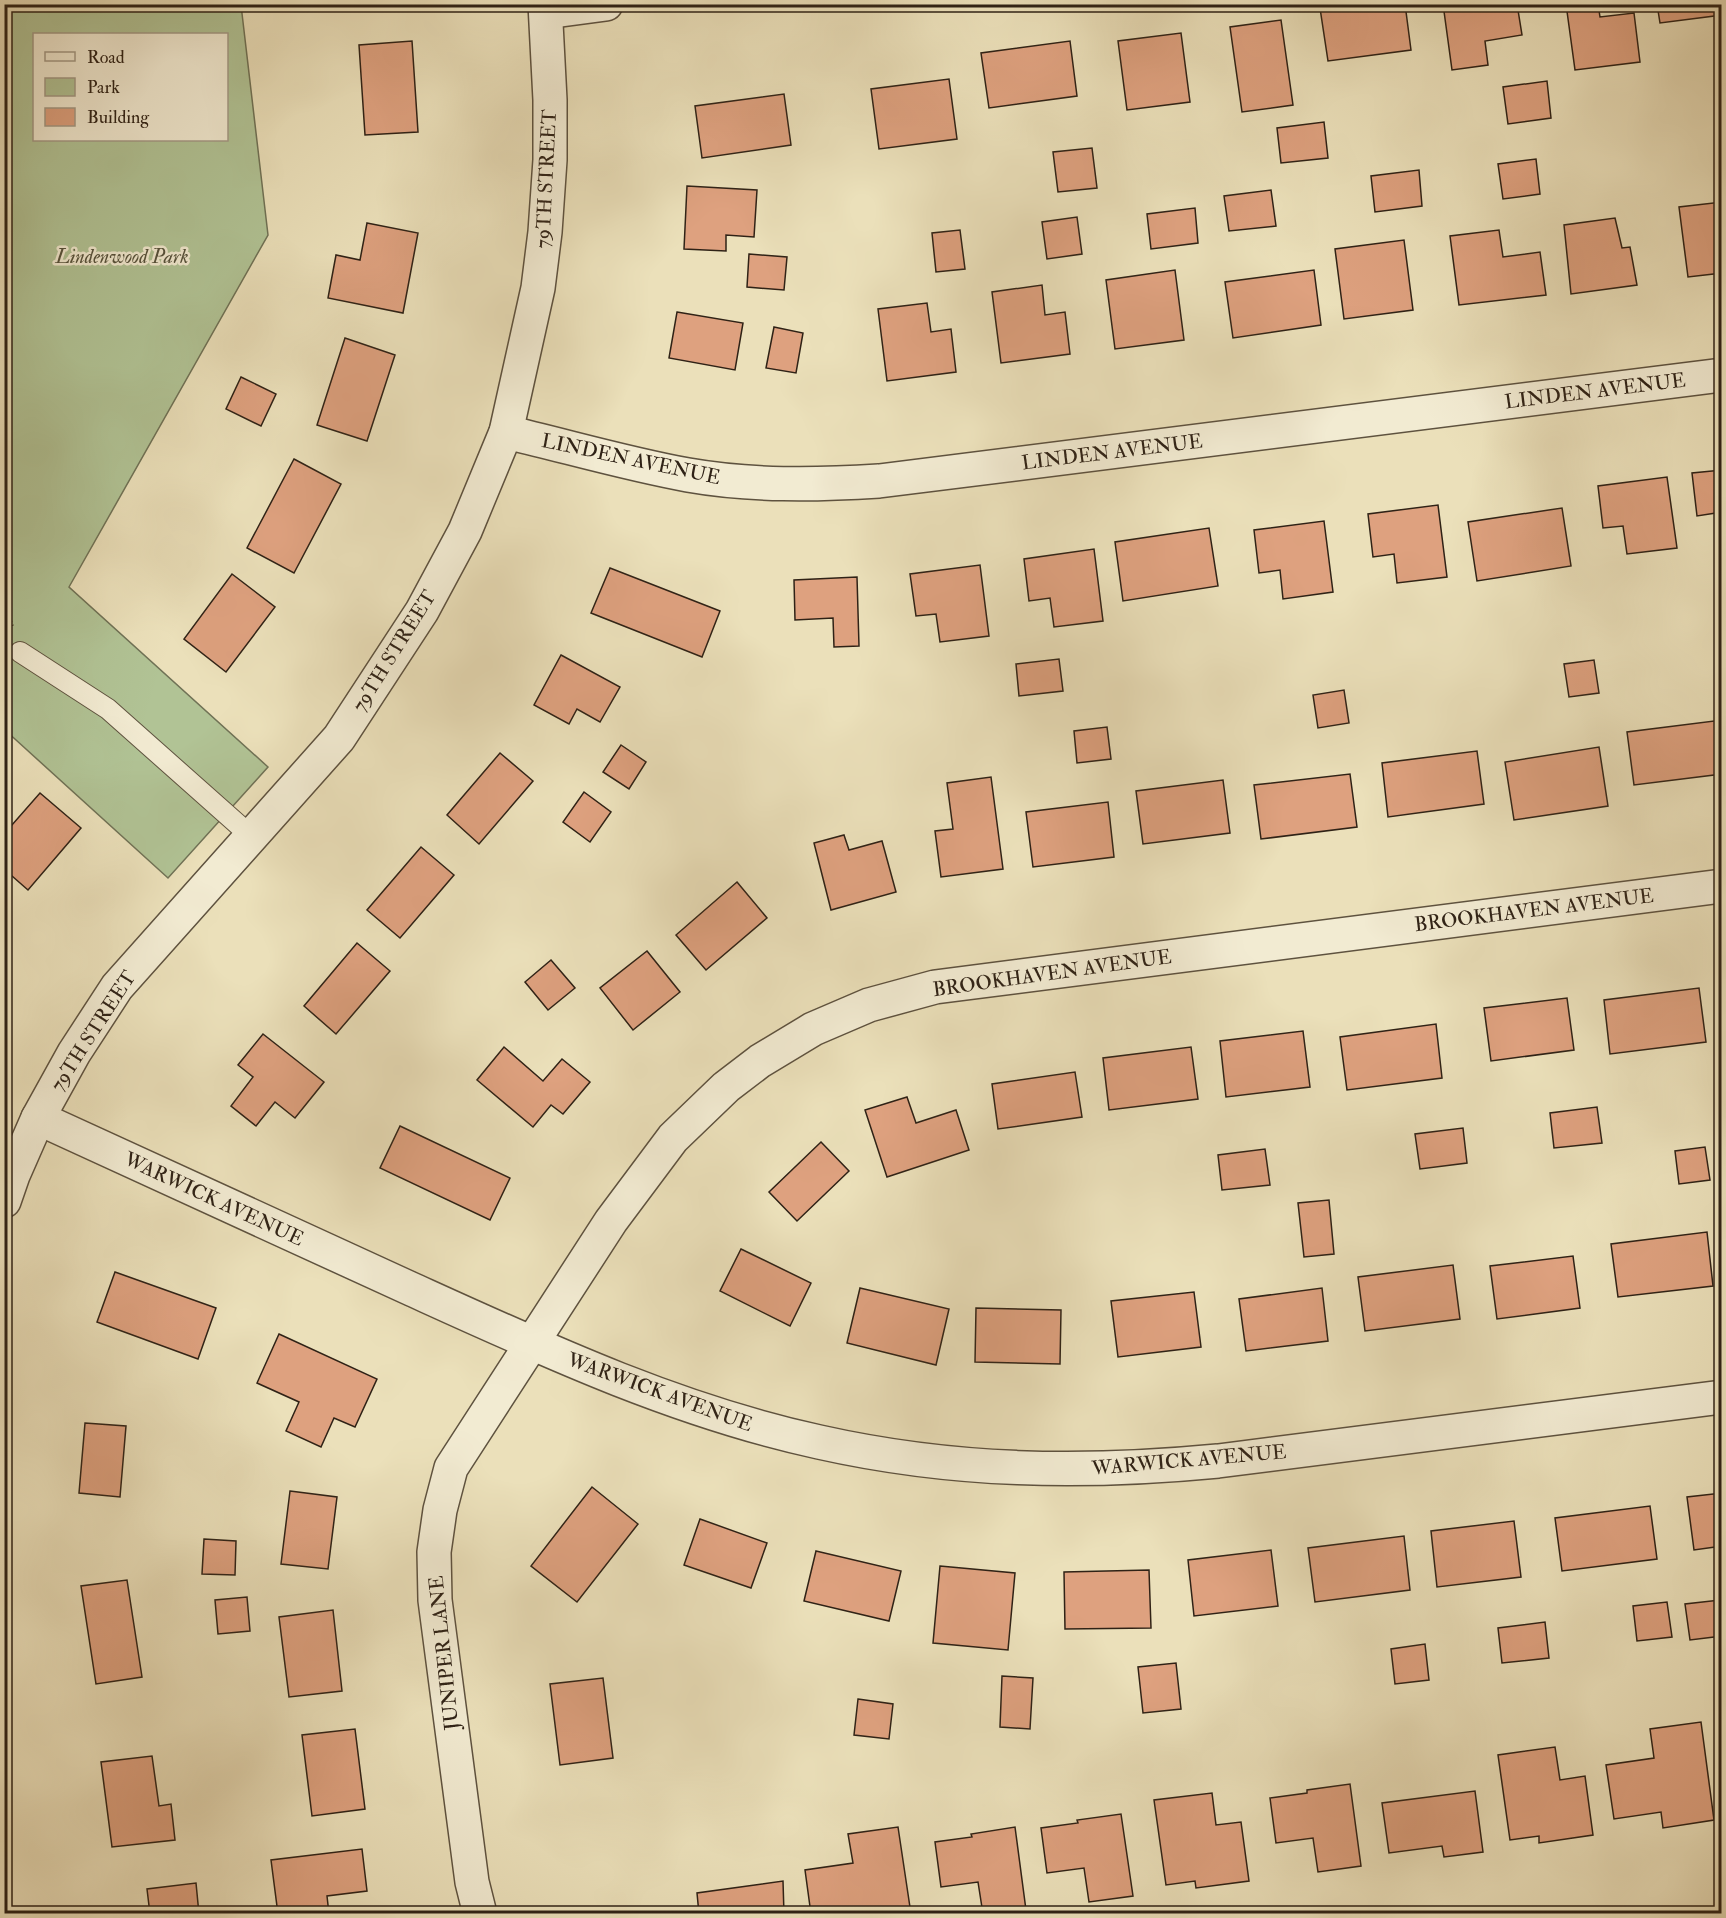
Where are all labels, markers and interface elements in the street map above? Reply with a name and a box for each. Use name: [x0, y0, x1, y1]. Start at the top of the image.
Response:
legend: [33, 33, 228, 141]
text: Road: [87, 46, 125, 69]
text: Park: [87, 76, 120, 99]
text: Building: [87, 106, 150, 129]
street label: 79TH STREET: [530, 109, 562, 249]
park label: Lindenwood Park: [54, 244, 189, 269]
street label: LINDEN AVENUE: [1503, 367, 1687, 415]
street label: LINDEN AVENUE: [539, 428, 723, 490]
street label: LINDEN AVENUE: [1020, 428, 1204, 476]
street label: 79TH STREET: [347, 585, 441, 716]
street label: BROOKHAVEN AVENUE: [1413, 883, 1655, 937]
street label: BROOKHAVEN AVENUE: [931, 944, 1173, 1002]
street label: 79TH STREET: [45, 966, 141, 1096]
street label: WARWICK AVENUE: [119, 1146, 308, 1252]
street label: WARWICK AVENUE: [563, 1346, 756, 1437]
street label: WARWICK AVENUE: [1090, 1439, 1287, 1481]
street label: JUNIPER LANE: [423, 1574, 465, 1733]

